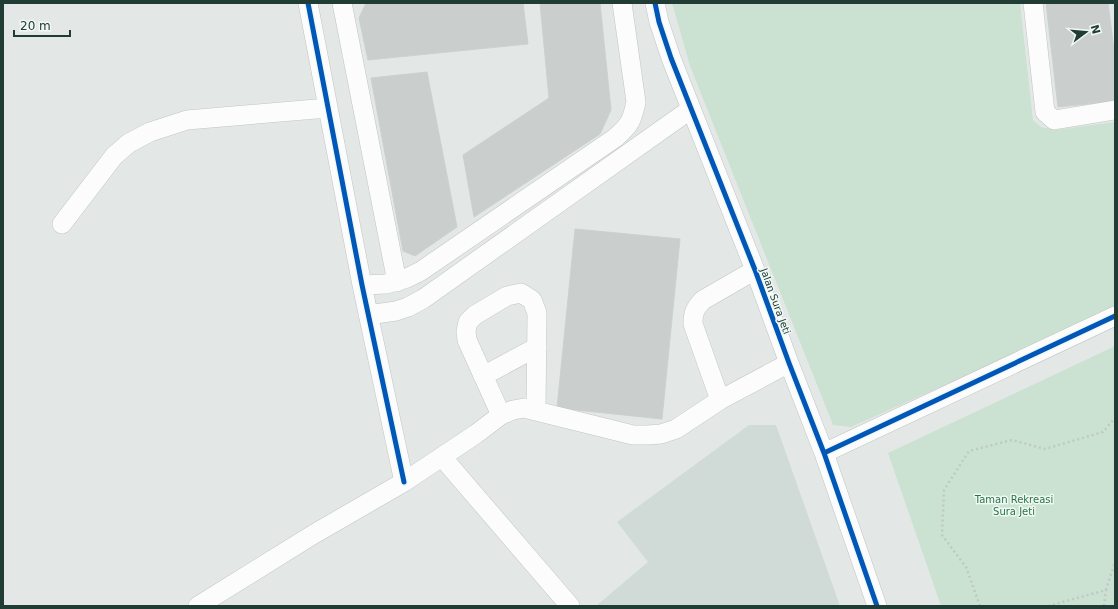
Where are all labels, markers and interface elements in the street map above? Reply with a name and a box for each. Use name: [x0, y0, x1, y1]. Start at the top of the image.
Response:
scale bar: [14, 12, 70, 38]
north arrow: [1066, 12, 1106, 52]
text: 20 m: [20, 19, 51, 33]
text: N: [1088, 23, 1103, 36]
street label: Jalan Sura Jeti: [758, 266, 793, 336]
park label: Taman Rekreasi Sura Jeti: [974, 494, 1053, 517]

